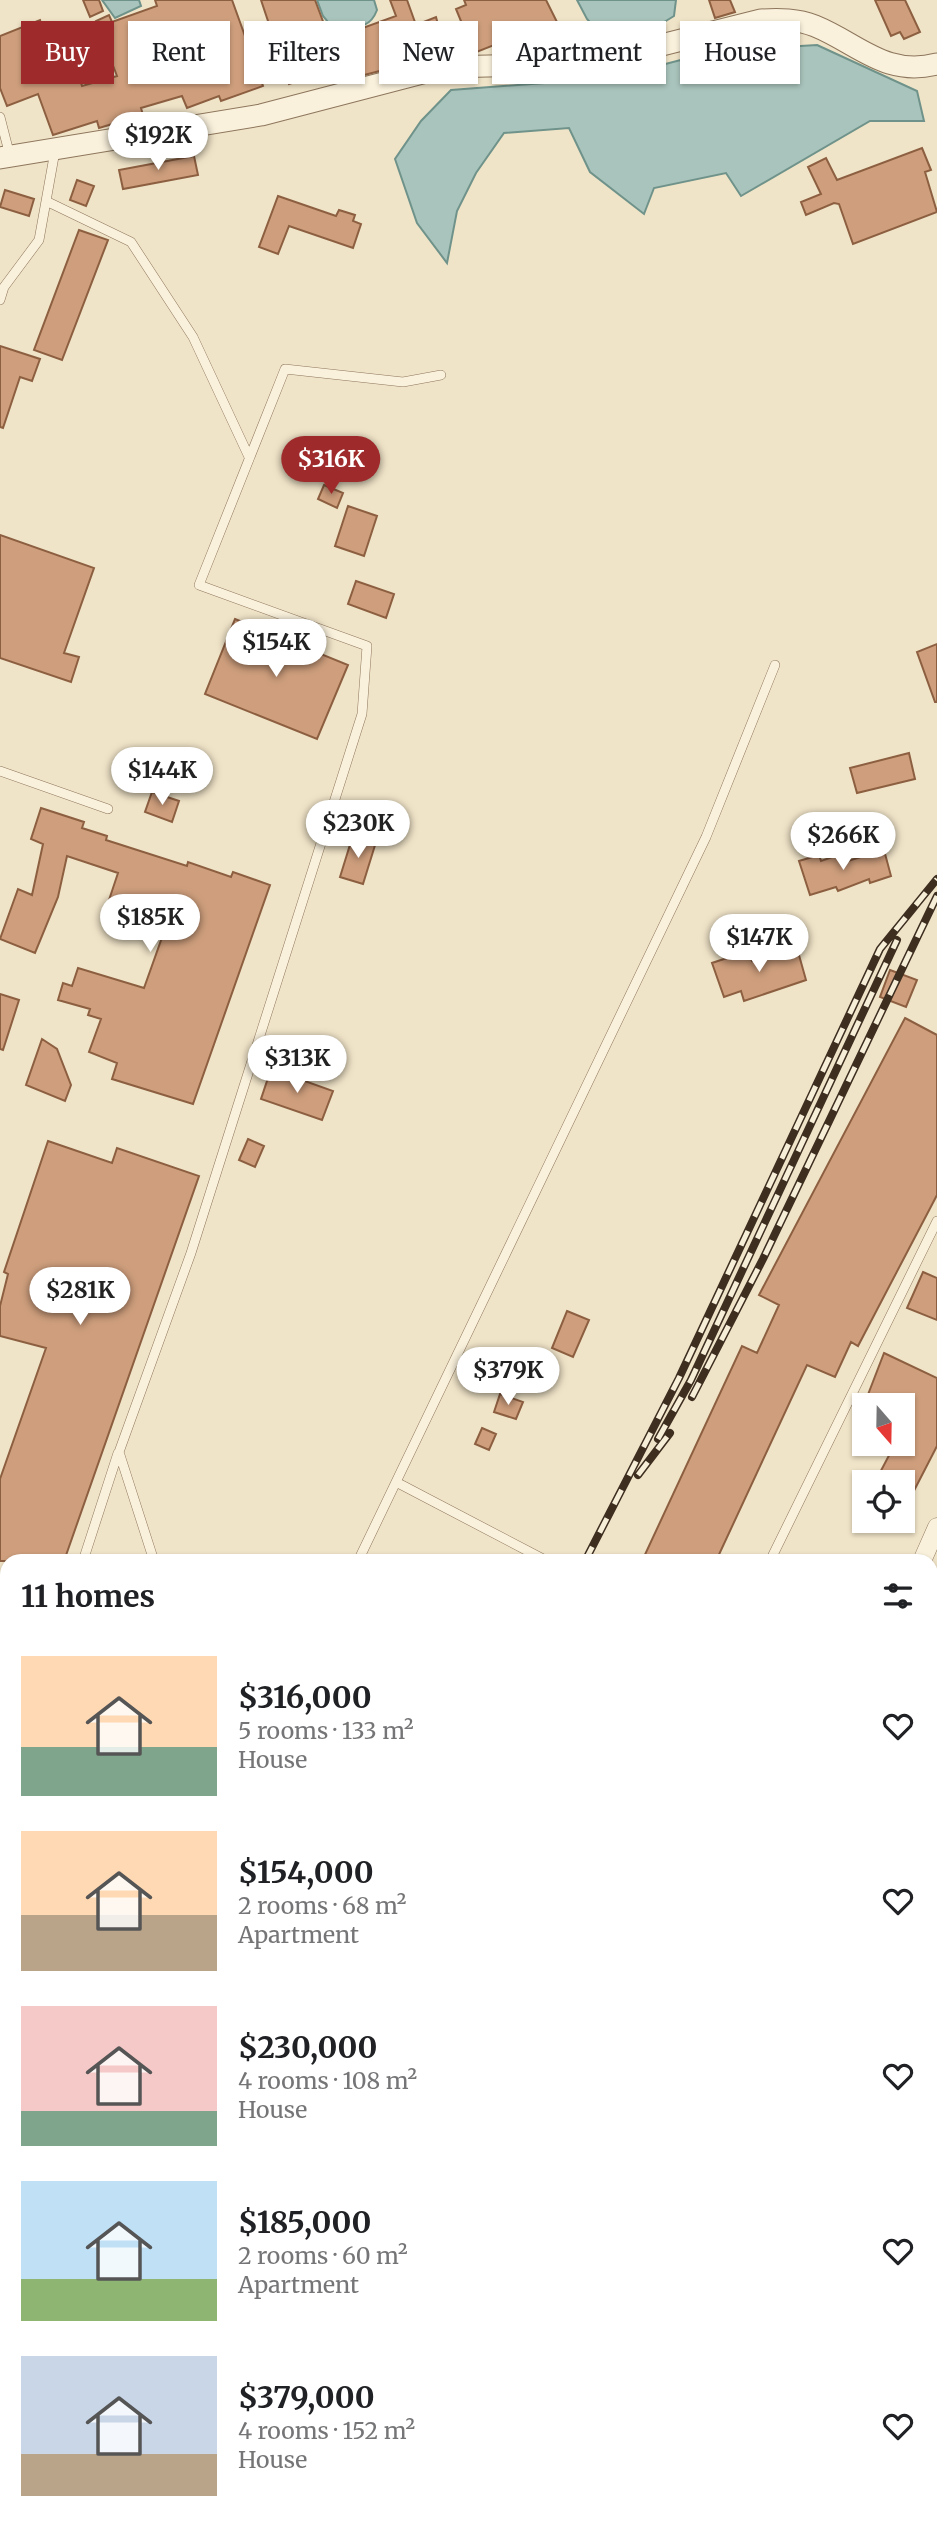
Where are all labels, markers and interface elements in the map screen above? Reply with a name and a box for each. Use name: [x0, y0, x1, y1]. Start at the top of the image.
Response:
chip: Buy: [21, 21, 114, 84]
chip: Rent: [128, 21, 230, 84]
chip: Filters: [244, 21, 365, 84]
chip: New: [379, 21, 478, 84]
chip: Apartment: [492, 21, 666, 84]
chip: House: [680, 21, 800, 84]
pin: $192K: [109, 113, 207, 172]
text: $192K: [124, 120, 192, 149]
pin: $316K: [282, 436, 380, 496]
text: $316K: [297, 444, 365, 473]
pin: $154K: [227, 620, 325, 679]
text: $154K: [242, 627, 310, 656]
pin: $144K: [113, 748, 211, 807]
text: $144K: [127, 755, 197, 784]
pin: $230K: [309, 800, 407, 860]
text: $230K: [322, 808, 394, 837]
pin: $266K: [794, 812, 892, 872]
text: $266K: [807, 820, 879, 849]
pin: $185K: [101, 894, 199, 954]
text: $185K: [116, 902, 184, 931]
pin: $147K: [710, 914, 808, 974]
text: $147K: [726, 922, 792, 951]
pin: $313K: [248, 1036, 346, 1095]
text: $313K: [264, 1043, 330, 1072]
pin: $281K: [31, 1268, 129, 1327]
text: $281K: [45, 1275, 115, 1304]
pin: $379K: [459, 1348, 557, 1407]
text: $379K: [473, 1355, 543, 1384]
north arrow: [852, 1393, 915, 1456]
map controls: [852, 1393, 915, 1533]
button: locate: [852, 1470, 915, 1533]
text: 11 homes: [21, 1577, 155, 1615]
icon: filters: [879, 1577, 917, 1615]
text: $316,000: [238, 1678, 372, 1716]
icon: home: [77, 1684, 161, 1768]
icon: heart: [879, 1707, 917, 1745]
text: 5 rooms · 133 m²: [238, 1716, 414, 1745]
text: House: [238, 1745, 307, 1774]
text: $154,000: [238, 1853, 374, 1891]
icon: home: [77, 1859, 161, 1943]
icon: heart: [879, 1882, 917, 1920]
text: 2 rooms · 68 m²: [238, 1891, 406, 1920]
text: Apartment: [238, 1920, 359, 1949]
text: $230,000: [238, 2028, 377, 2066]
icon: home: [77, 2034, 161, 2118]
icon: heart: [879, 2057, 917, 2095]
text: 4 rooms · 108 m²: [238, 2066, 417, 2095]
text: House: [238, 2095, 307, 2124]
text: $185,000: [238, 2203, 371, 2241]
icon: home: [77, 2209, 161, 2293]
icon: heart: [879, 2232, 917, 2270]
text: 2 rooms · 60 m²: [238, 2241, 408, 2270]
text: Apartment: [238, 2270, 359, 2299]
text: $379,000: [238, 2378, 375, 2416]
icon: home: [77, 2384, 161, 2468]
icon: heart: [879, 2407, 917, 2445]
text: 4 rooms · 152 m²: [238, 2416, 415, 2445]
text: House: [238, 2445, 307, 2474]

